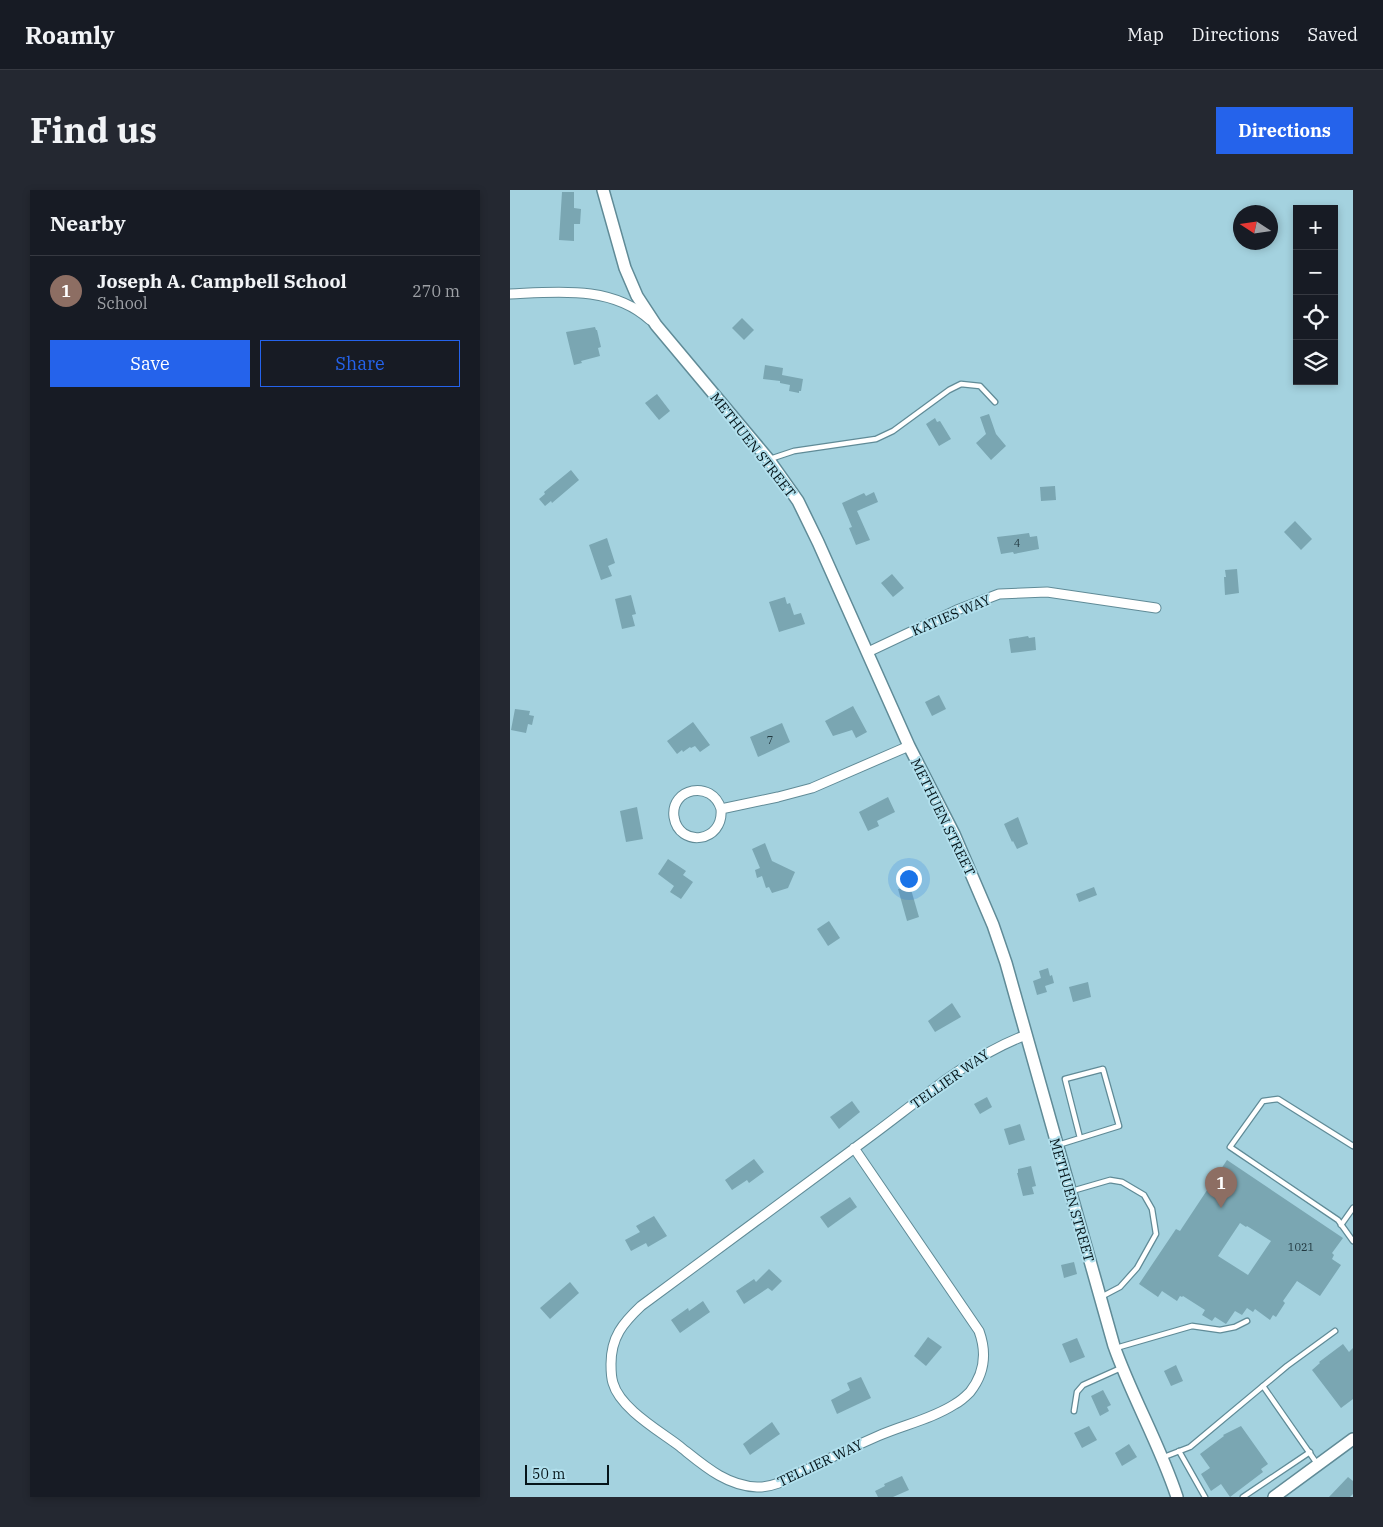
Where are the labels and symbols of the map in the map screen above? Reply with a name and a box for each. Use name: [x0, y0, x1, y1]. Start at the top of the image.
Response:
north arrow: [1233, 205, 1278, 250]
street label: METHUEN STREET: [706, 389, 800, 501]
house number: 4: [1014, 536, 1021, 550]
street label: KATIES WAY: [909, 590, 993, 640]
house number: 7: [767, 733, 773, 747]
street label: METHUEN STREET: [907, 755, 979, 879]
your location: [896, 866, 922, 892]
street label: TELLIER WAY: [907, 1045, 993, 1113]
street label: METHUEN STREET: [1046, 1136, 1098, 1264]
pin: 1: [1205, 1167, 1237, 1208]
house number: 1021: [1288, 1240, 1314, 1254]
street label: TELLIER WAY: [775, 1435, 866, 1491]
scale bar: [525, 1462, 609, 1485]

